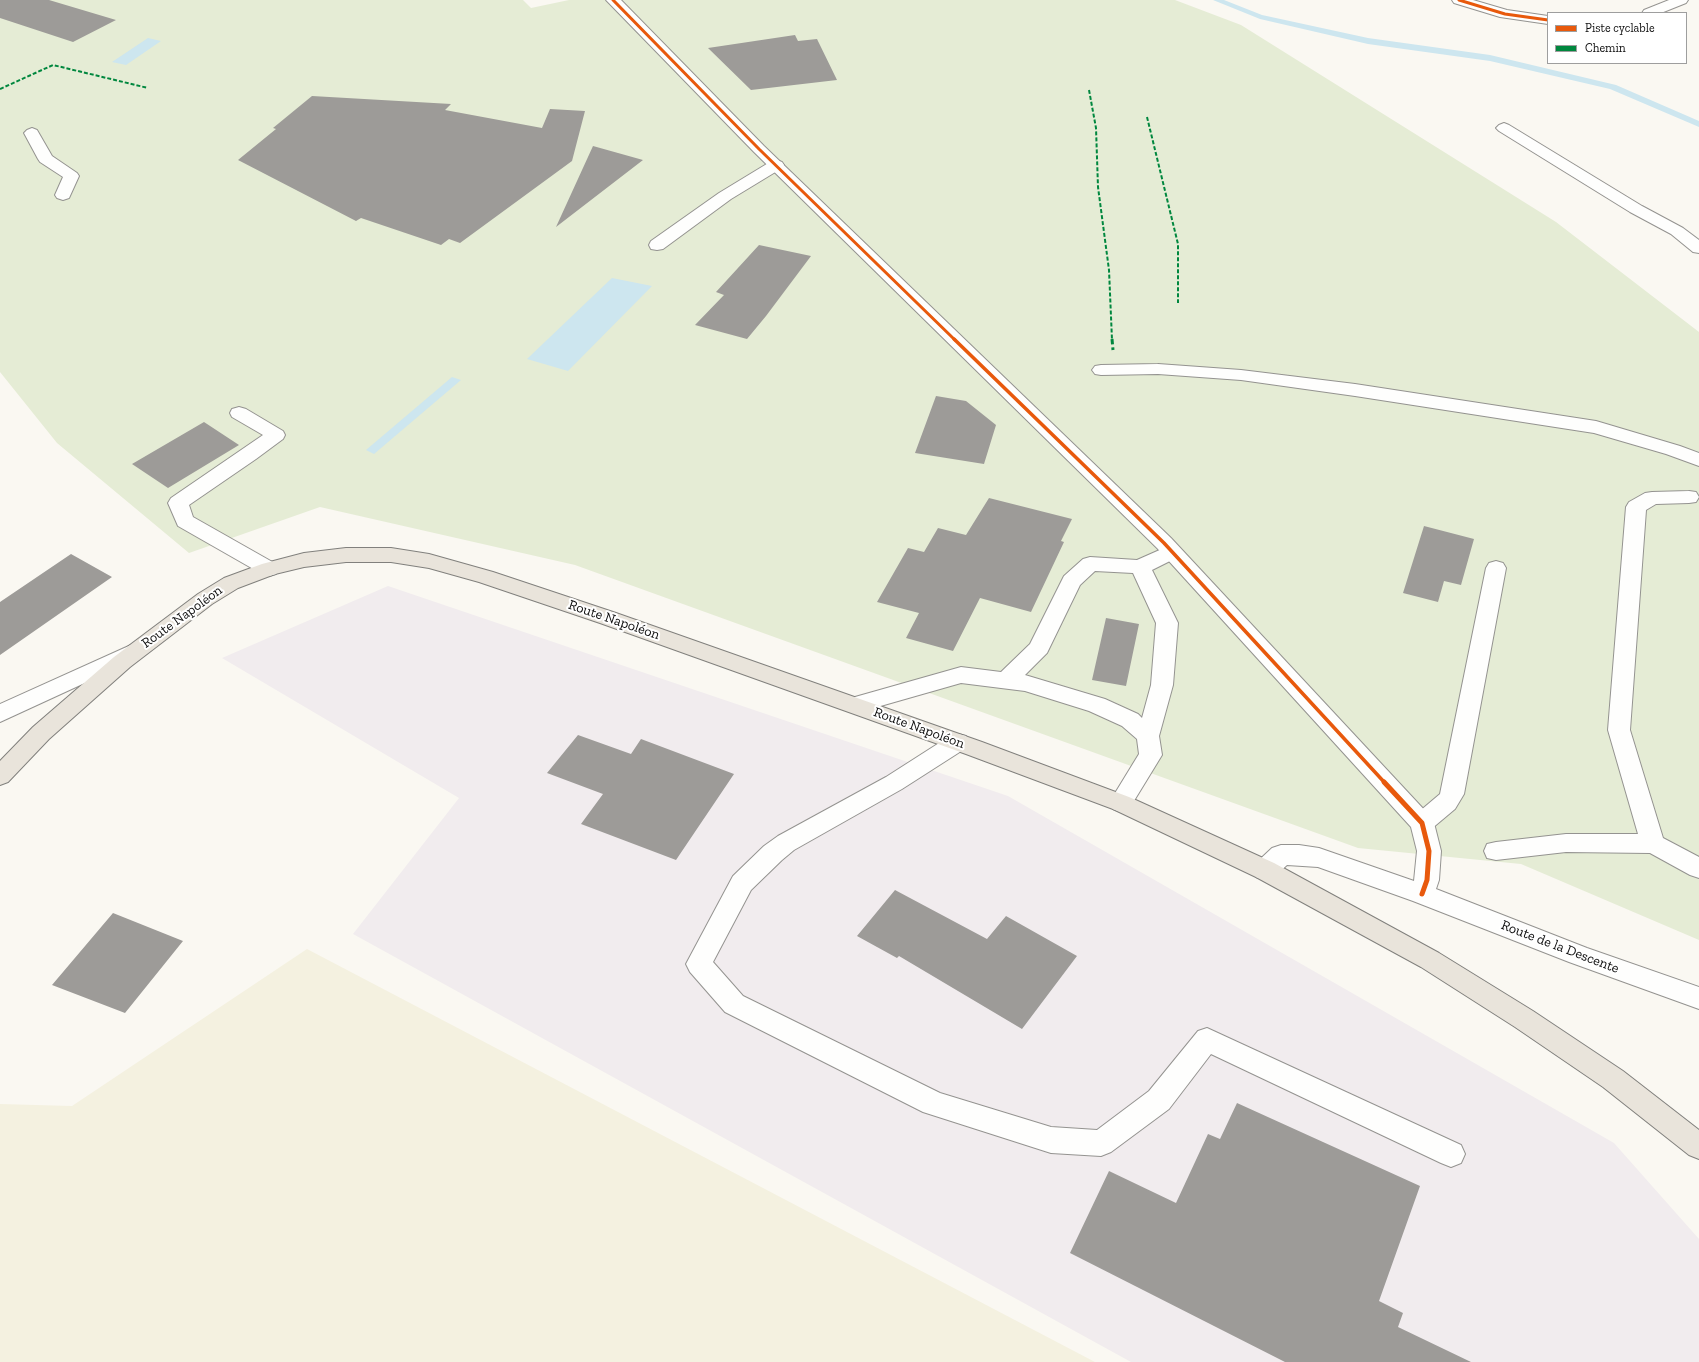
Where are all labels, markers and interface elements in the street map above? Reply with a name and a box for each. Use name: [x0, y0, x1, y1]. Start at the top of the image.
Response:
legend: [1547, 12, 1687, 64]
text: Piste cyclable: [1585, 21, 1655, 35]
text: Chemin: [1585, 41, 1626, 55]
street label: Route Napoléon: [138, 582, 226, 652]
street label: Route Napoléon: [566, 596, 662, 644]
street label: Route Napoléon: [871, 704, 967, 752]
street label: Route de la Descente: [1499, 917, 1621, 977]

